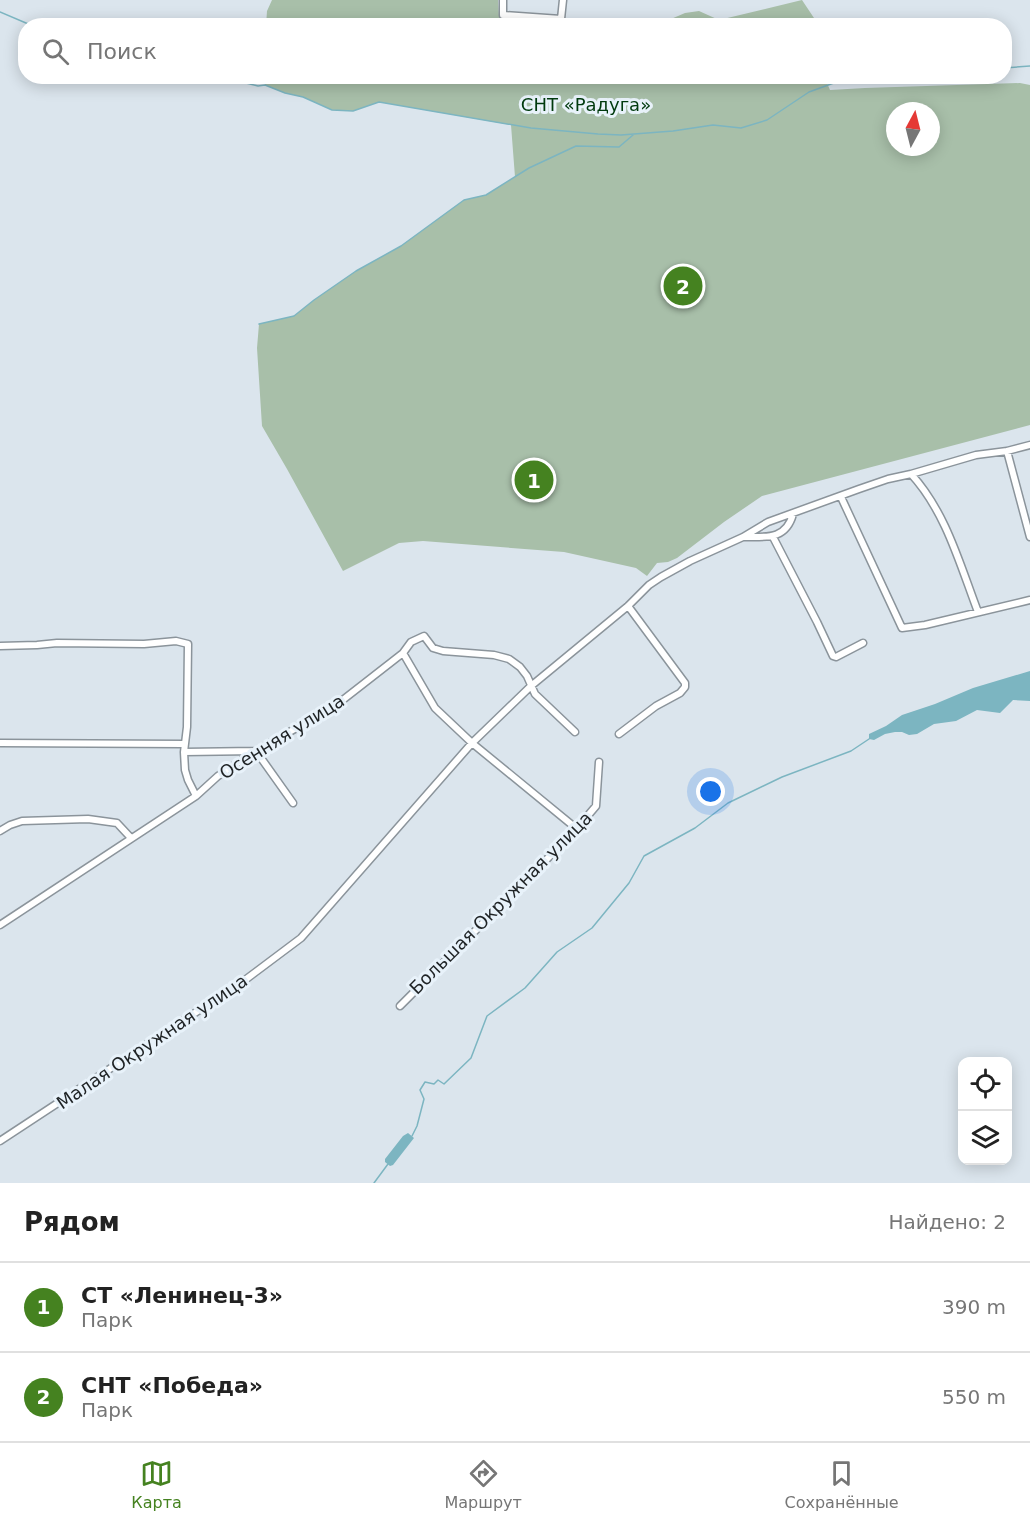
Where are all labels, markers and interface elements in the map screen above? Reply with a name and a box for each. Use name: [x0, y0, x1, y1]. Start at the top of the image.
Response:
search box: [18, 18, 1012, 84]
icon: search: [39, 35, 72, 68]
text: Поиск: [87, 39, 157, 64]
park label: СНТ «Радуга»: [521, 94, 651, 115]
north arrow: [886, 102, 940, 156]
pin: 2: [664, 264, 702, 308]
pin: 1: [514, 458, 554, 502]
street label: Осенняя улица: [215, 690, 348, 783]
your location: [696, 777, 725, 806]
street label: Большая Окружная улица: [405, 807, 596, 998]
street label: Малая Окружная улица: [52, 970, 251, 1113]
map controls: [958, 1057, 1012, 1165]
button: locate: [958, 1057, 1012, 1111]
button: layers: [958, 1111, 1012, 1165]
text: Рядом: [24, 1207, 120, 1237]
text: Найдено: 2: [888, 1210, 1006, 1234]
text: СТ «Ленинец-3»: [81, 1283, 283, 1308]
text: 1: [37, 1295, 50, 1319]
text: 390 m: [942, 1295, 1006, 1319]
text: Парк: [81, 1308, 133, 1332]
text: СНТ «Победа»: [81, 1373, 263, 1398]
text: 2: [37, 1385, 50, 1409]
text: 550 m: [942, 1385, 1006, 1409]
text: Парк: [81, 1398, 133, 1422]
tab: Карта: [131, 1457, 182, 1512]
tab: Маршрут: [444, 1457, 522, 1512]
tab: Сохранённые: [785, 1457, 899, 1512]

